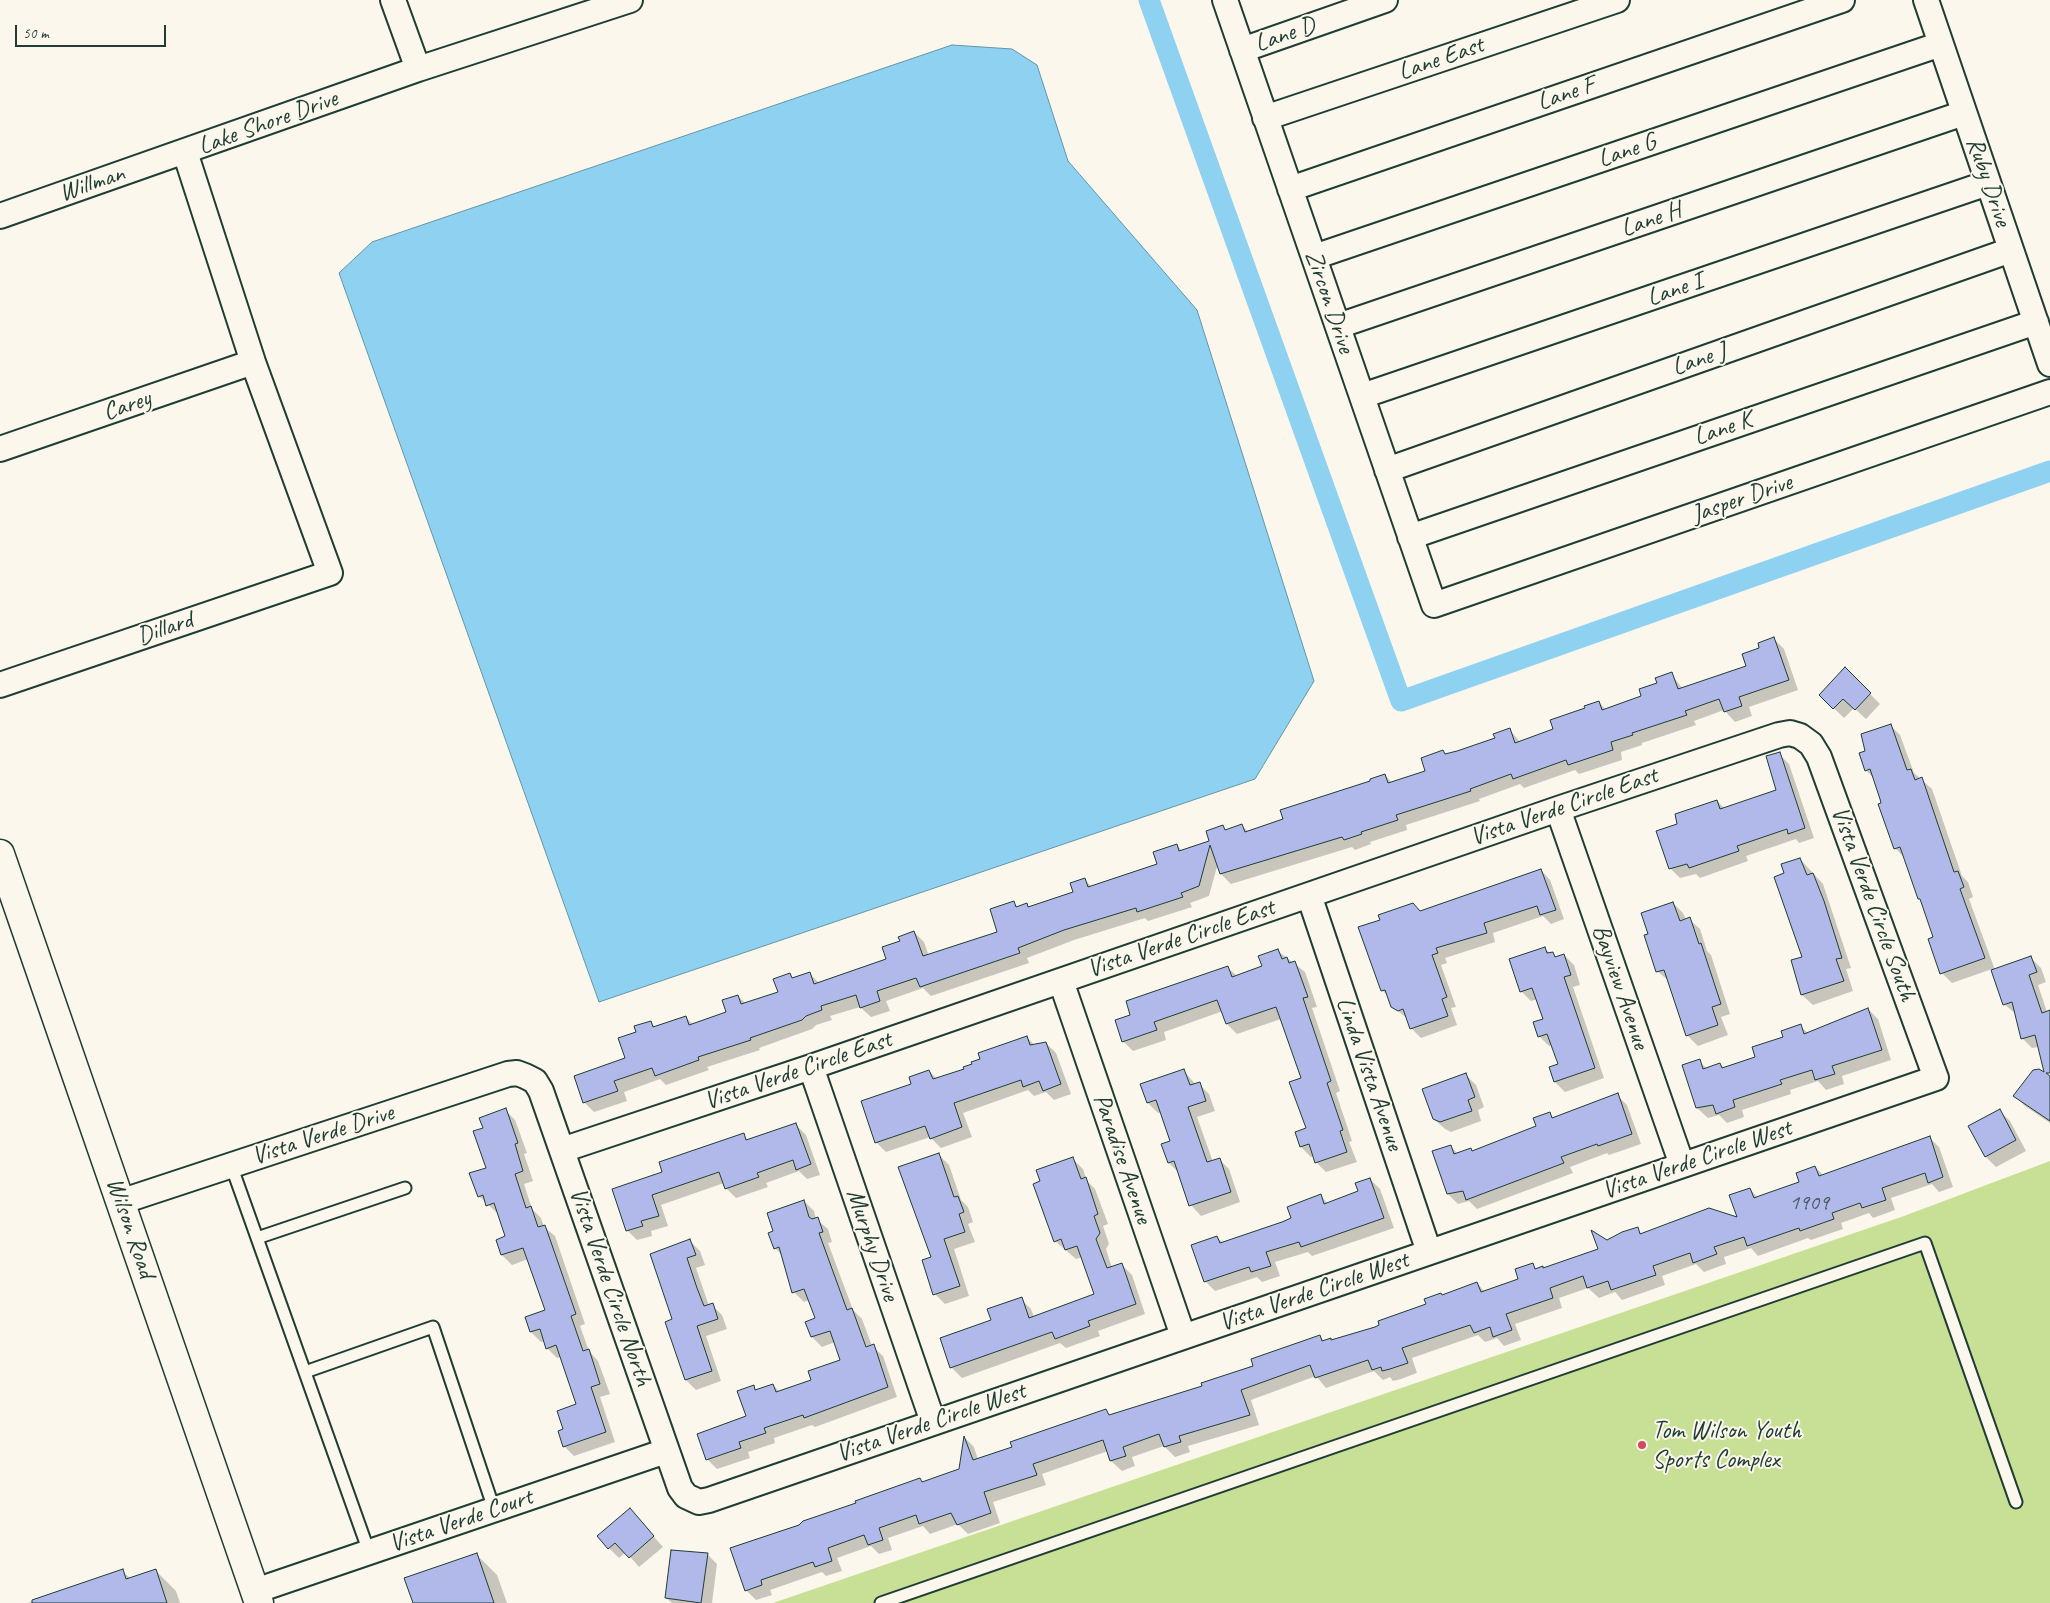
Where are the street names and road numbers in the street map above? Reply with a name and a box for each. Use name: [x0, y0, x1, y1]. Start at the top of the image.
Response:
street label: Lane D: [1251, 11, 1319, 59]
street label: Lane East: [1395, 31, 1487, 87]
street label: Lane F: [1534, 70, 1598, 118]
street label: Lake Shore Drive: [194, 84, 342, 162]
street label: Lane G: [1594, 127, 1660, 175]
street label: Ruby Drive: [1959, 134, 2017, 230]
street label: Willman: [55, 159, 129, 209]
street label: Lane H: [1617, 196, 1685, 244]
street label: Zircon Drive: [1297, 247, 1361, 357]
street label: Lane I: [1643, 267, 1707, 313]
street label: Lane J: [1668, 337, 1730, 383]
street label: Carey: [99, 384, 155, 428]
street label: Lane K: [1690, 405, 1756, 453]
street label: Jasper Drive: [1688, 468, 1796, 530]
street label: Dillard: [133, 606, 197, 652]
street label: Vista Verde Circle East: [1466, 761, 1662, 853]
street label: Vista Verde Circle South: [1824, 803, 1922, 1005]
street label: Vista Verde Circle East: [1083, 893, 1279, 985]
street label: Bayview Avenue: [1585, 921, 1655, 1053]
street label: Linda Vista Avenue: [1329, 993, 1409, 1155]
street label: Vista Verde Circle East: [700, 1025, 896, 1117]
street label: Paradise Avenue: [1086, 1090, 1158, 1228]
street label: Vista Verde Drive: [248, 1098, 398, 1172]
street label: Vista Verde Circle West: [1598, 1114, 1796, 1206]
street label: Wilson Road: [99, 1174, 161, 1282]
street label: Vista Verde Circle North: [562, 1184, 658, 1390]
street label: Murphy Drive: [839, 1185, 905, 1305]
street label: Vista Verde Circle West: [1215, 1246, 1413, 1338]
street label: Vista Verde Circle West: [832, 1377, 1030, 1469]
street label: Vista Verde Court: [385, 1482, 537, 1560]

